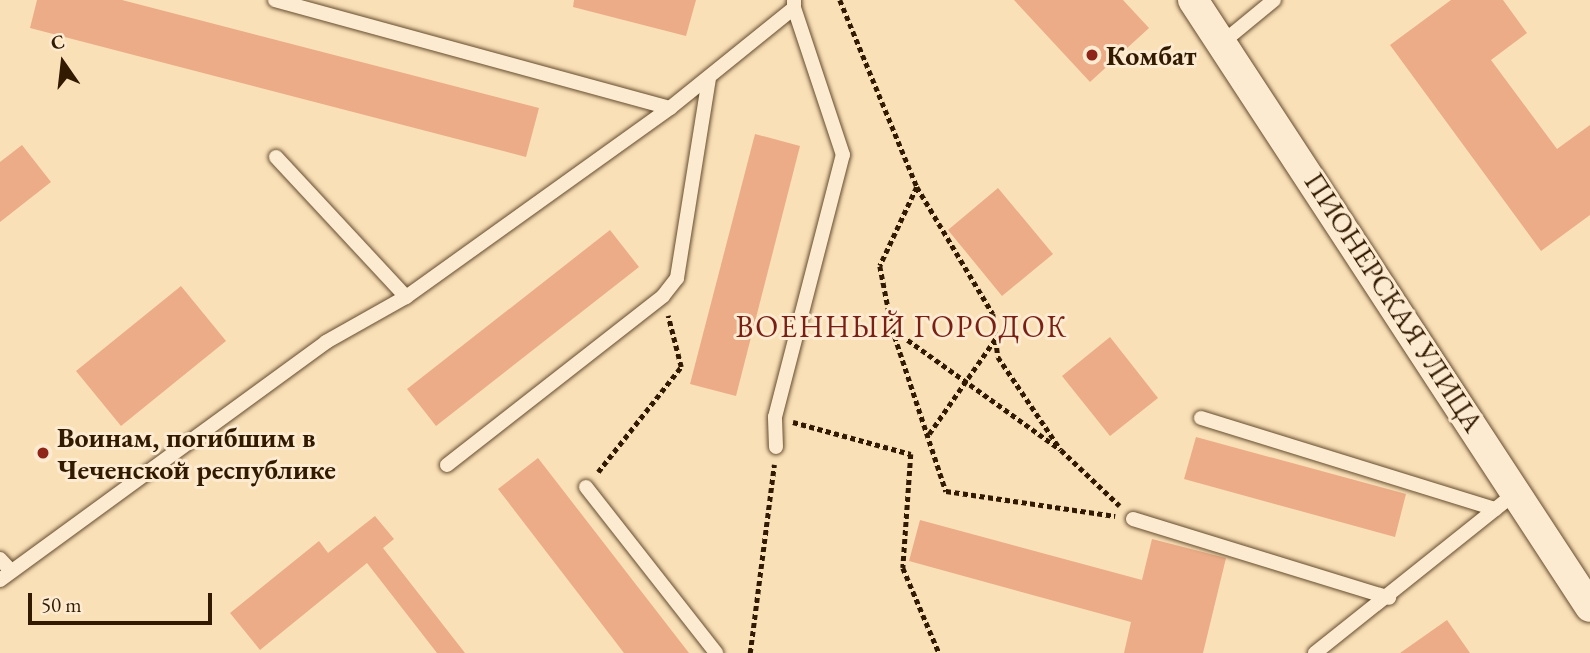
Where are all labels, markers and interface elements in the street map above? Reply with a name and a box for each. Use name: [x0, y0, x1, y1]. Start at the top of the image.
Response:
north arrow: [28, 28, 98, 98]
text: С: [48, 28, 67, 56]
place label: Комбат: [1106, 38, 1197, 72]
marker: Комбат: [1084, 47, 1100, 63]
street label: ПИОНЕРСКАЯ УЛИЦА: [1298, 166, 1490, 438]
district label: ВОЕННЫЙ ГОРОДОК: [738, 309, 1066, 345]
place label: Воинам, погибшим в Чеченской республике: [57, 420, 336, 486]
marker: Воинам, погибшим в Чеченской республике: [35, 445, 51, 461]
scale bar: [32, 580, 215, 624]
text: 50 m: [41, 591, 82, 618]

